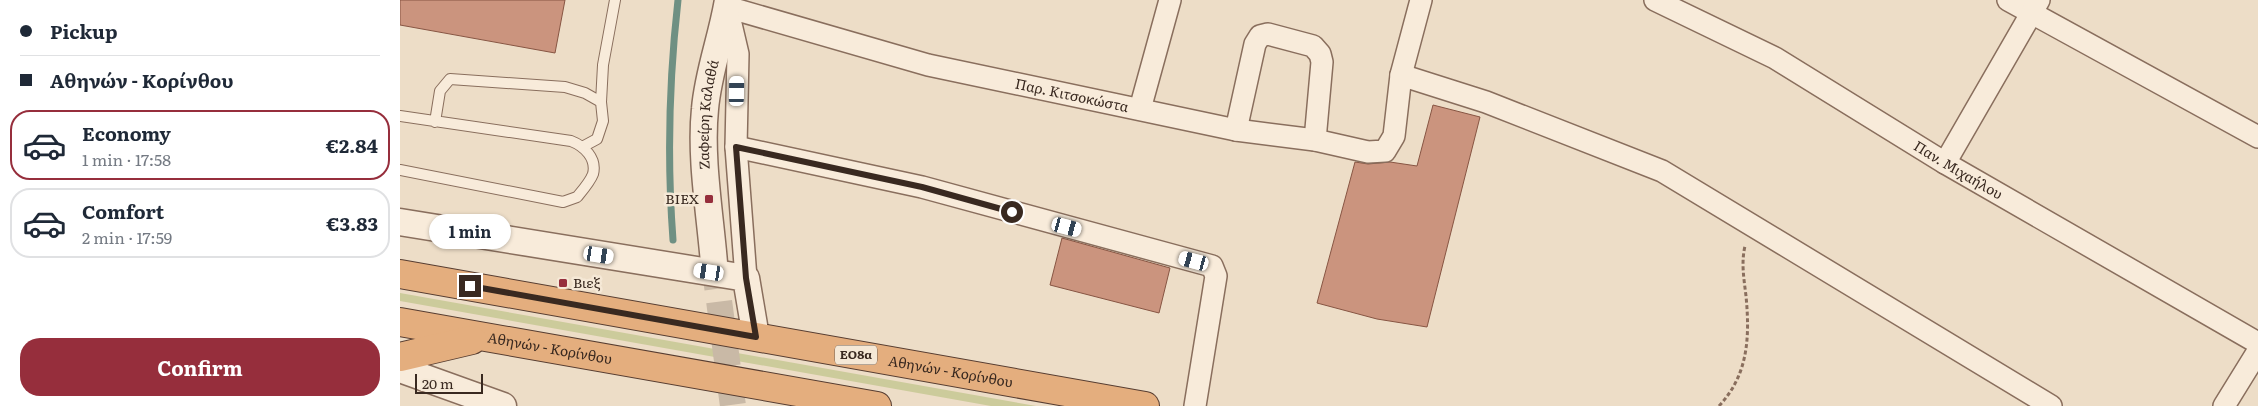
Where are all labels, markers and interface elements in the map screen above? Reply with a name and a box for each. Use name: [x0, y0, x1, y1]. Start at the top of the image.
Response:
text: Pickup: [50, 17, 118, 45]
street label: Ζαφείρη Καλαθά: [693, 57, 723, 170]
text: Αθηνών - Κορίνθου: [50, 66, 233, 94]
street label: Παρ. Κιτσοκώστα: [1014, 73, 1131, 116]
car: [729, 76, 744, 106]
text: Economy: [82, 119, 171, 147]
icon: car: [22, 123, 67, 168]
text: €2.84: [326, 131, 378, 159]
street label: Παν. Μιχαήλου: [1910, 135, 2007, 203]
text: 1 min · 17:58: [82, 147, 171, 171]
place label: ΒΙΕΧ: [665, 188, 699, 208]
marker: ΒΙΕΧ: [703, 193, 715, 205]
text: Comfort: [82, 197, 164, 225]
icon: car: [22, 201, 67, 246]
route start: [1001, 201, 1023, 223]
text: €3.83: [326, 209, 378, 237]
callout: 1 min: [429, 214, 511, 248]
car: [1050, 216, 1083, 238]
text: 1 min: [449, 219, 491, 243]
text: 2 min · 17:59: [82, 225, 172, 249]
car: [583, 245, 614, 265]
car: [1177, 250, 1210, 272]
car: [693, 262, 724, 282]
place label: Βιεξ: [573, 272, 601, 292]
route end: [459, 275, 481, 297]
marker: Βιεξ: [557, 277, 569, 289]
street label: Αθηνών - Κορίνθου: [486, 327, 614, 368]
button: Confirm: [20, 338, 380, 396]
road number: ΕΟ8α: [835, 346, 877, 364]
street label: Αθηνών - Κορίνθου: [887, 350, 1015, 391]
scale bar: [415, 371, 482, 394]
text: 20 m: [422, 373, 454, 393]

